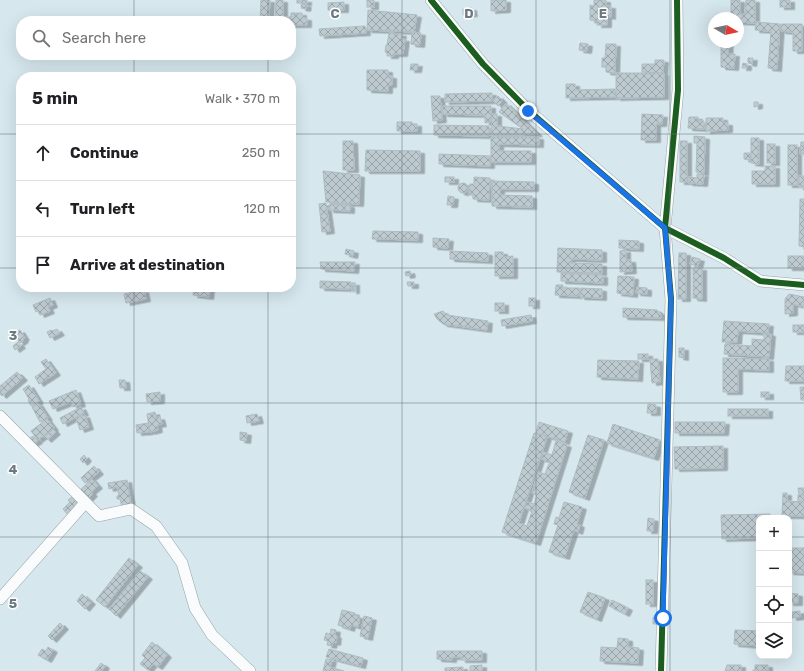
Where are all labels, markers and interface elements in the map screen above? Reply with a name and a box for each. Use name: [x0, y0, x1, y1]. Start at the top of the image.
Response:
text: C: [330, 6, 340, 21]
text: D: [464, 6, 474, 21]
text: E: [599, 6, 607, 21]
north arrow: [708, 12, 744, 48]
search box: [16, 16, 296, 60]
icon: search: [30, 27, 52, 49]
text: Search here: [62, 29, 146, 47]
text: 5 min: [32, 88, 78, 108]
text: Walk · 370 m: [205, 91, 280, 106]
route end: [519, 102, 537, 120]
icon: ahead: [32, 142, 54, 164]
text: Continue: [70, 144, 139, 162]
text: 250 m: [242, 145, 280, 160]
icon: left: [32, 198, 54, 220]
text: Turn left: [70, 200, 135, 218]
text: 120 m: [244, 201, 280, 216]
icon: arrive: [32, 254, 54, 276]
text: Arrive at destination: [70, 256, 225, 274]
text: 3: [9, 328, 18, 343]
text: 4: [9, 462, 18, 477]
map controls: [756, 515, 792, 659]
button: +: [756, 515, 792, 551]
button: −: [756, 551, 792, 587]
button: locate: [756, 587, 792, 623]
text: 5: [9, 596, 17, 611]
route start: [654, 609, 672, 627]
button: layers: [756, 623, 792, 659]

